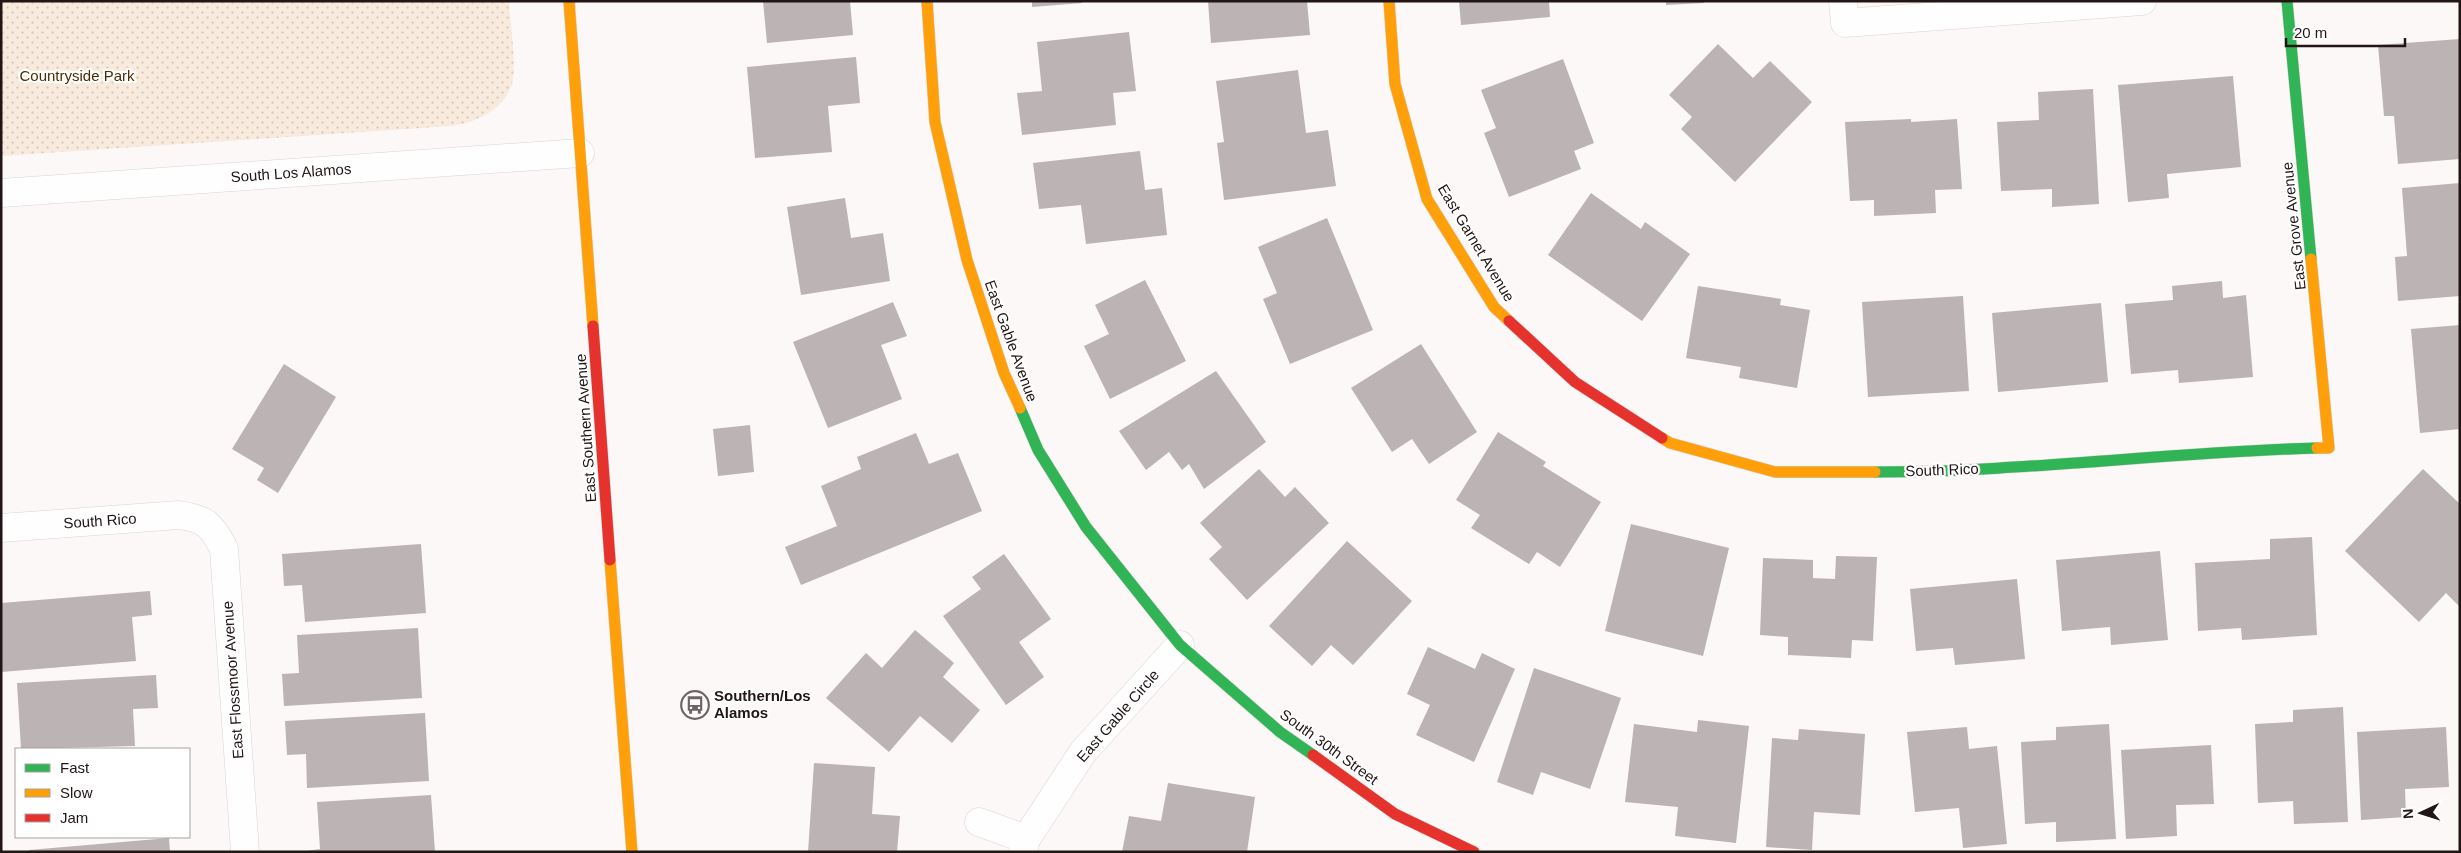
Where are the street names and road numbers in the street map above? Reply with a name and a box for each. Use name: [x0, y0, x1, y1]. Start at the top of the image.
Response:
street label: South Los Alamos: [230, 160, 352, 185]
street label: East Grove Avenue: [2278, 161, 2309, 291]
street label: East Garnet Avenue: [1435, 181, 1518, 305]
street label: East Gable Avenue: [982, 278, 1041, 404]
street label: East Southern Avenue: [572, 353, 599, 503]
street label: South Rico: [1905, 460, 1979, 479]
street label: South Rico: [63, 509, 137, 532]
street label: East Flossmoor Avenue: [219, 601, 246, 760]
street label: East Gable Circle: [1073, 666, 1162, 765]
street label: South 30th Street: [1277, 705, 1382, 788]

